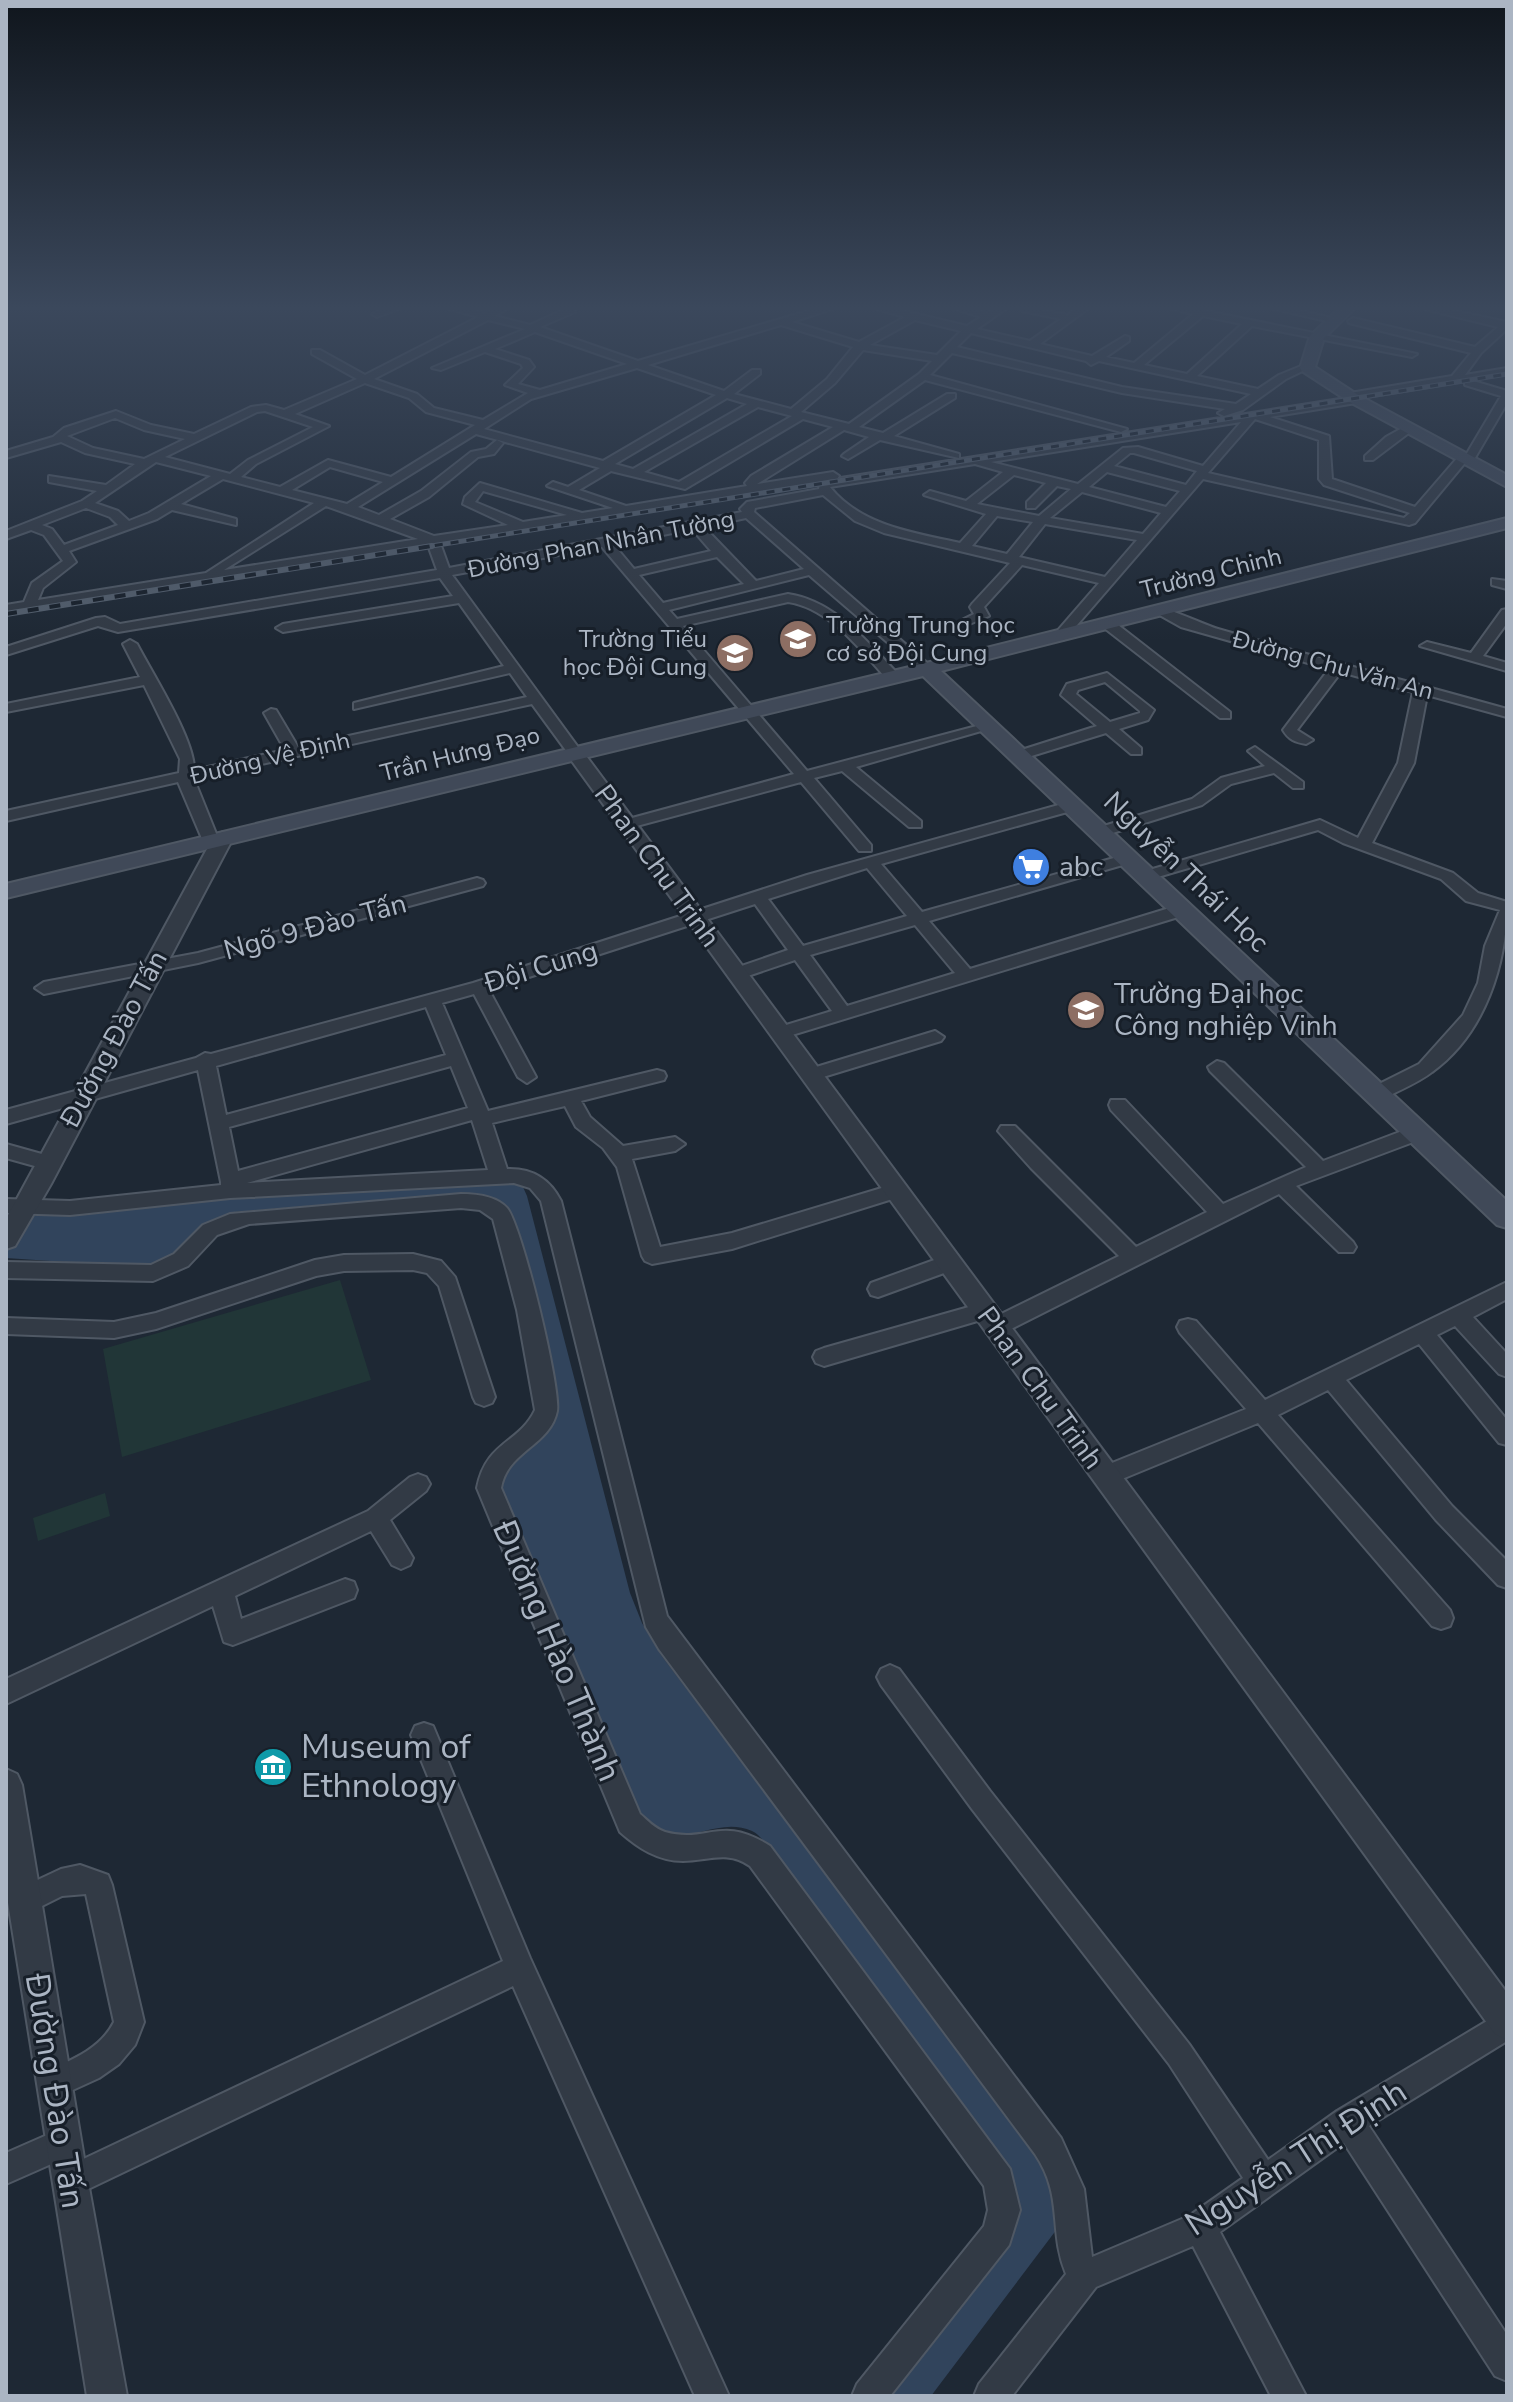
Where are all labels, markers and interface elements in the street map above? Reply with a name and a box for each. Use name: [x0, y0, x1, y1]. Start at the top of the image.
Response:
street label: Đường Phan Nhân Tường: [464, 502, 737, 586]
street label: Trường Chinh: [1137, 540, 1285, 606]
place label: Trường Trung học cơ sở Đội Cung: [826, 609, 1015, 669]
school or university icon: Trường Trung học cơ sở Đội Cung: [777, 618, 819, 660]
place label: Trường Tiểu học Đội Cung: [563, 623, 707, 683]
street label: Đường Chu Văn An: [1228, 623, 1437, 707]
school or university icon: Trường Tiểu học Đội Cung: [714, 632, 756, 674]
street label: Trần Hưng Đạo: [377, 719, 543, 789]
street label: Đường Vệ Định: [186, 724, 353, 792]
street label: Phan Chu Trinh: [585, 777, 729, 955]
street label: Nguyễn Thái Học: [1095, 783, 1277, 961]
supermarket icon: abc: [1010, 846, 1052, 888]
place label: abc: [1059, 848, 1103, 886]
street label: Ngõ 9 Đào Tấn: [219, 884, 411, 970]
street label: Đội Cung: [479, 932, 602, 1003]
street label: Đường Đào Tấn: [51, 944, 177, 1135]
place label: Trường Đại học Công nghiệp Vinh: [1114, 975, 1338, 1045]
school or university icon: Trường Đại học Công nghiệp Vinh: [1065, 989, 1107, 1031]
street label: Phan Chu Trinh: [968, 1299, 1112, 1477]
street label: Đường Hào Thành: [481, 1513, 633, 1788]
place label: Museum of Ethnology: [301, 1724, 471, 1809]
museum icon: Museum of Ethnology: [252, 1746, 294, 1788]
street label: Đường Đào Tấn: [14, 1969, 96, 2212]
street label: Nguyễn Thị Định: [1176, 2069, 1416, 2247]

